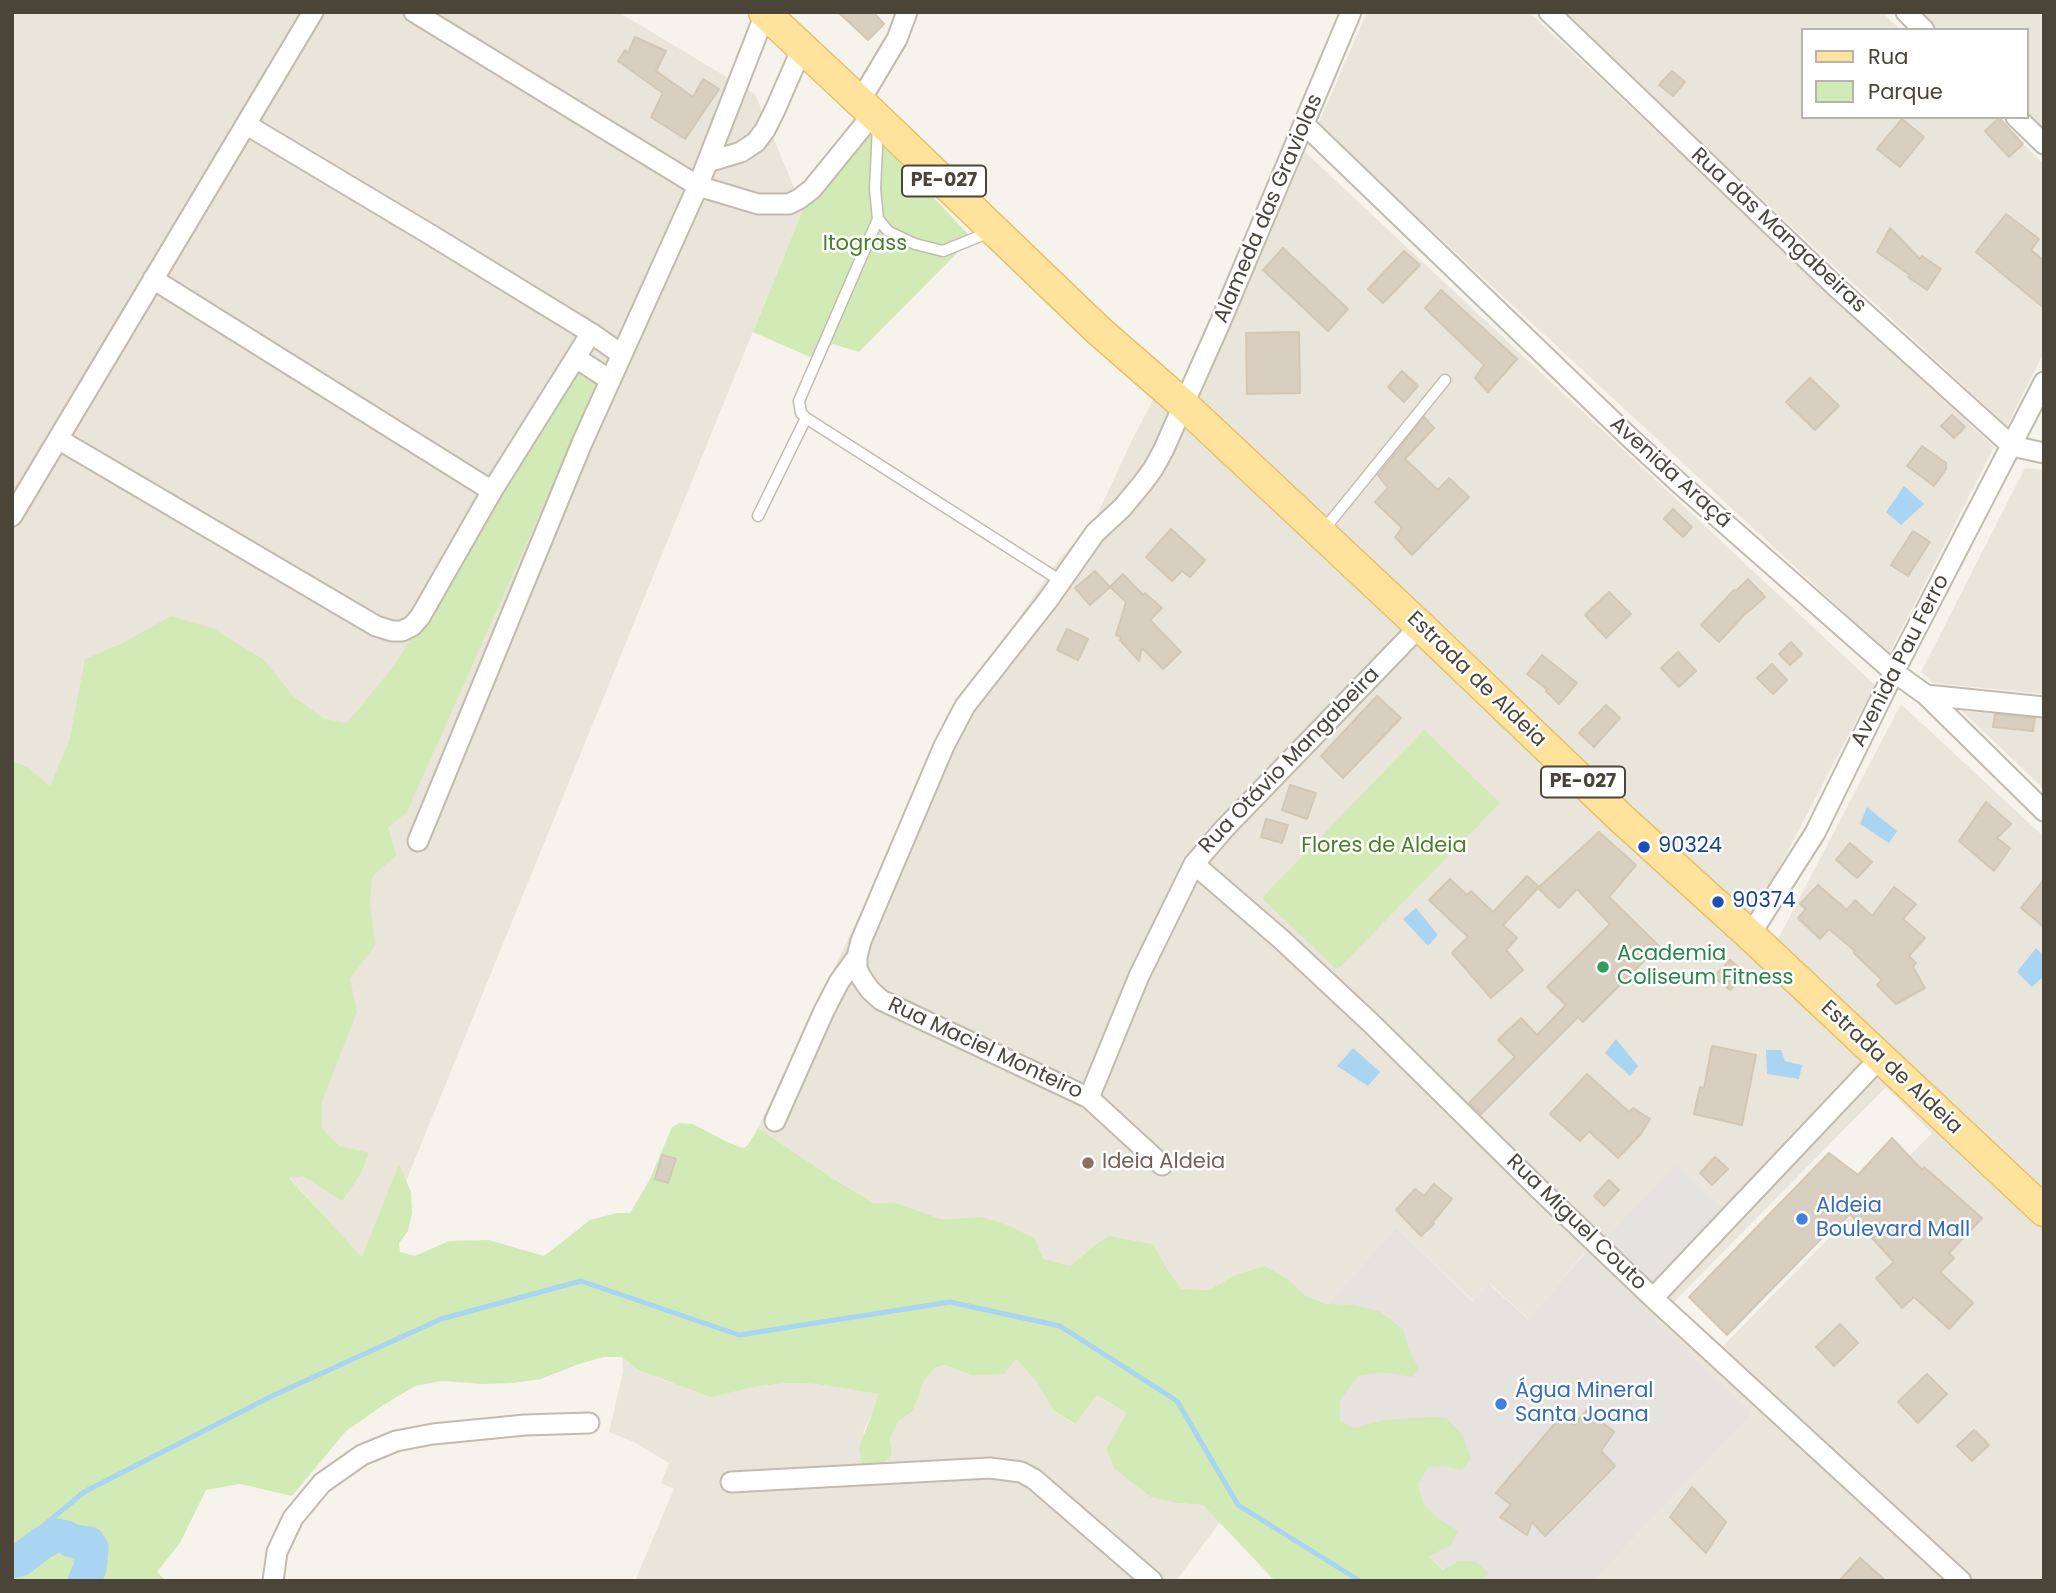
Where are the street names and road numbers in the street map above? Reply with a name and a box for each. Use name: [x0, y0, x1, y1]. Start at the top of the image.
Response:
street label: Alameda das Graviolas: [1209, 91, 1329, 327]
street label: Rua das Mangabeiras: [1685, 143, 1871, 319]
road number: PE-027: [902, 166, 986, 196]
street label: Avenida Araçá: [1604, 412, 1736, 534]
street label: Avenida Pau Ferro: [1847, 571, 1955, 751]
street label: Estrada de Aldeia: [1401, 607, 1551, 753]
street label: Rua Otávio Mangabeira: [1194, 663, 1386, 859]
road number: PE-027: [1541, 766, 1625, 797]
street label: Rua Maciel Monteiro: [884, 993, 1086, 1105]
street label: Estrada de Aldeia: [1815, 996, 1967, 1140]
street label: Rua Miguel Couto: [1501, 1150, 1651, 1296]

